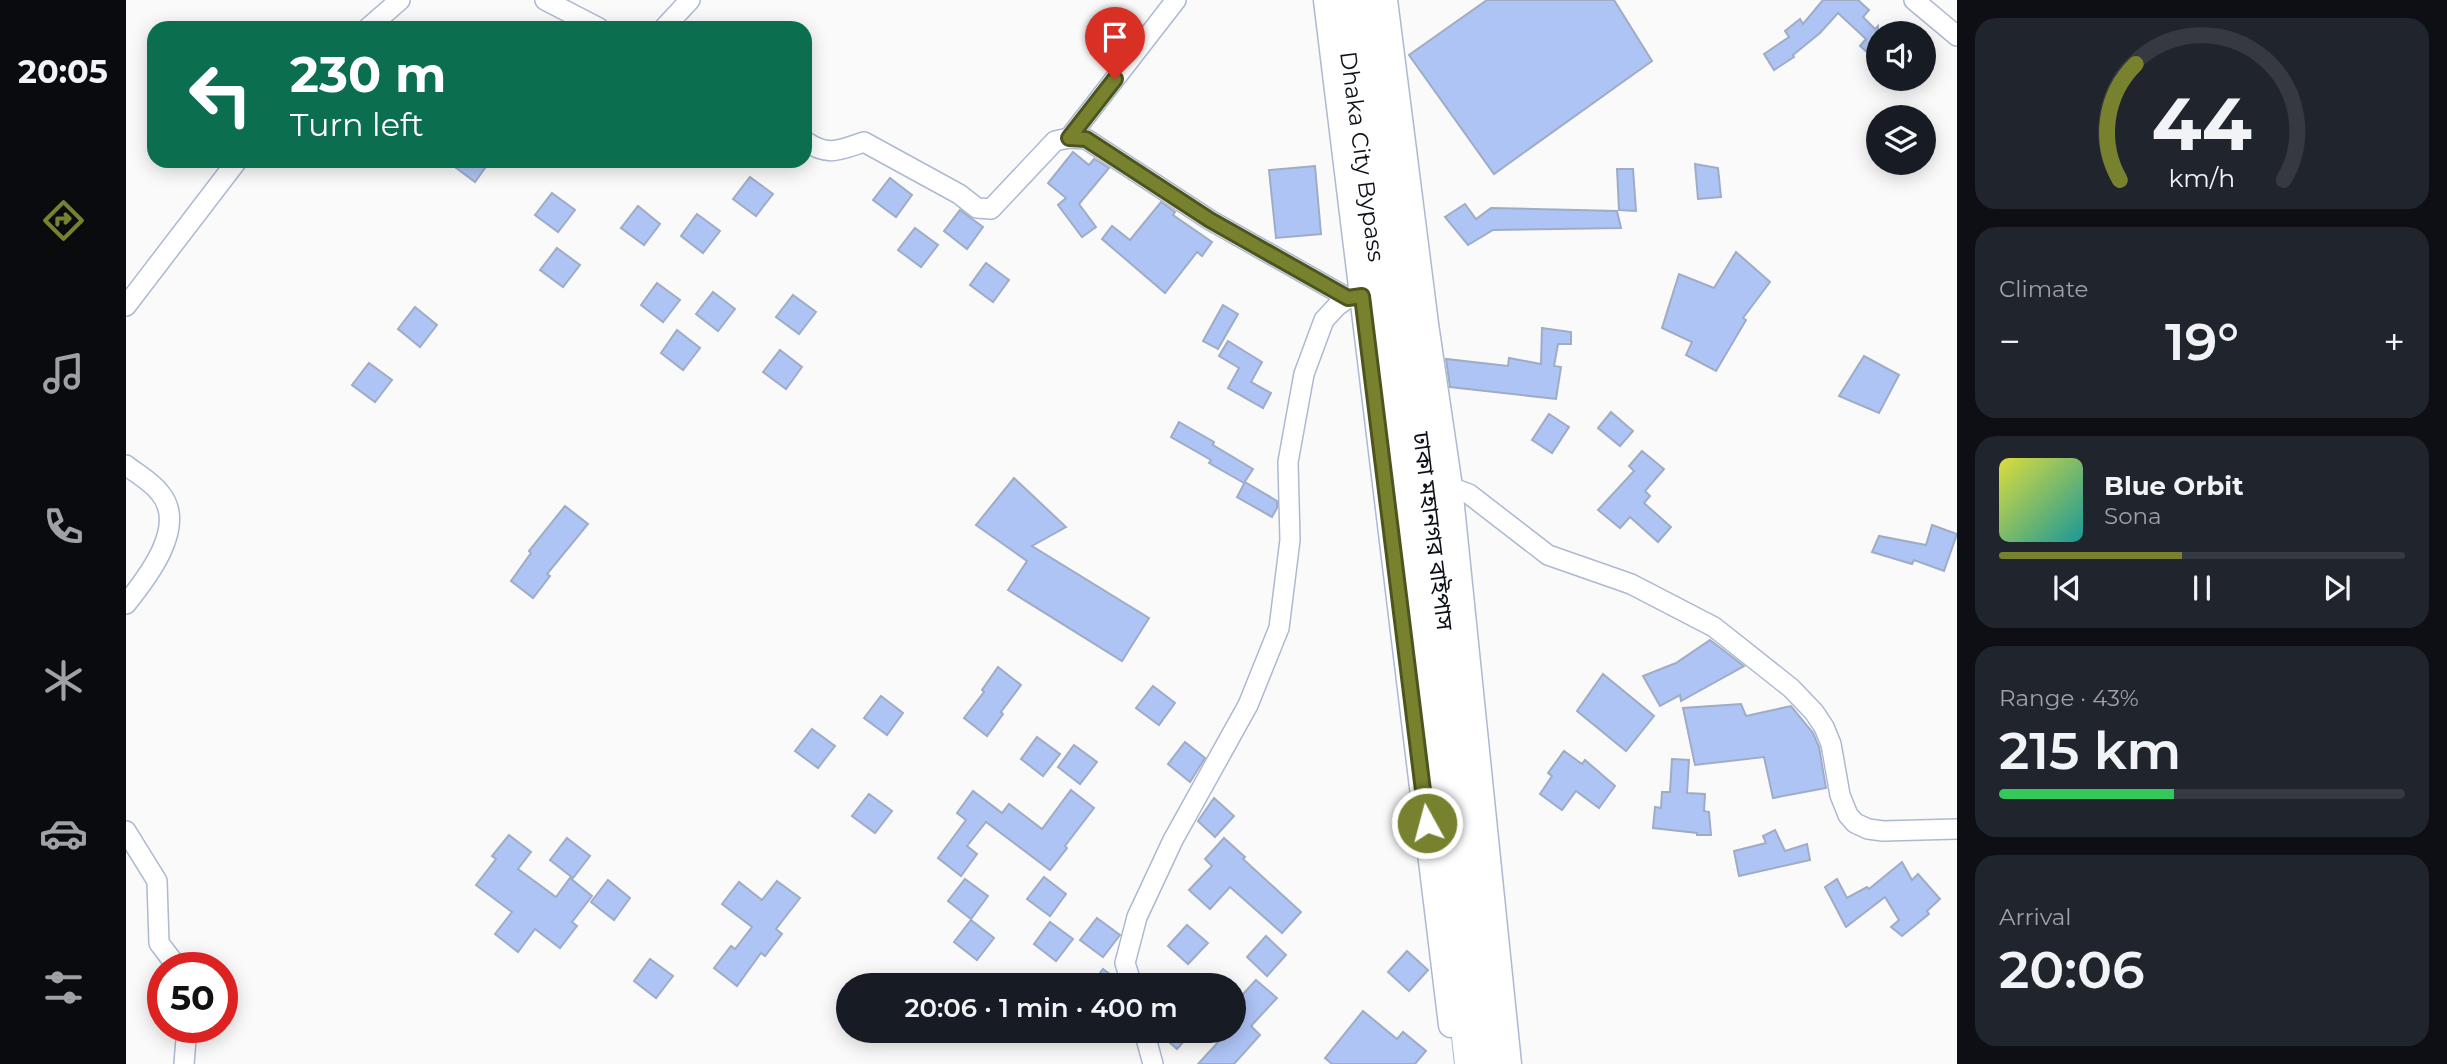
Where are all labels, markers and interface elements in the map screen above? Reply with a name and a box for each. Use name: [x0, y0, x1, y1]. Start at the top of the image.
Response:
pin: [1085, 7, 1145, 79]
icon: arrive: [1096, 18, 1134, 56]
map controls: [1866, 21, 1936, 175]
button: sound: [1866, 21, 1936, 91]
text: 230 m: [290, 45, 446, 104]
icon: left: [175, 49, 266, 140]
street label: Dhaka City Bypass: [1334, 50, 1391, 263]
text: 20:05: [18, 52, 108, 91]
text: 44: [2152, 80, 2252, 168]
text: Turn left: [290, 105, 424, 144]
button: layers: [1866, 105, 1936, 175]
text: km/h: [2169, 162, 2235, 192]
icon: directions: [39, 196, 88, 245]
text: Climate: [1999, 275, 2088, 303]
text: 19°: [2165, 310, 2239, 373]
text: −: [1999, 318, 2021, 365]
text: +: [2383, 318, 2405, 365]
icon: music: [39, 349, 88, 398]
street label: ঢাকা মহানগর বাইপাস: [1407, 429, 1459, 632]
text: Blue Orbit: [2104, 470, 2243, 502]
icon: phone: [39, 502, 88, 551]
text: Sona: [2104, 502, 2162, 530]
icon: previous: [2048, 569, 2086, 607]
icon: pause: [2183, 569, 2221, 607]
icon: next: [2318, 569, 2356, 607]
icon: climate: [39, 656, 88, 705]
text: Range · 43%: [1999, 684, 2139, 712]
text: 215 km: [1999, 719, 2181, 782]
position arrow: [1390, 786, 1464, 860]
icon: car: [39, 809, 88, 858]
text: Arrival: [1999, 903, 2072, 931]
text: 20:06: [1999, 938, 2145, 1001]
speed limit sign: 50: [147, 952, 238, 1043]
icon: filters: [39, 963, 88, 1012]
text: 20:06 · 1 min · 400 m: [904, 992, 1178, 1024]

